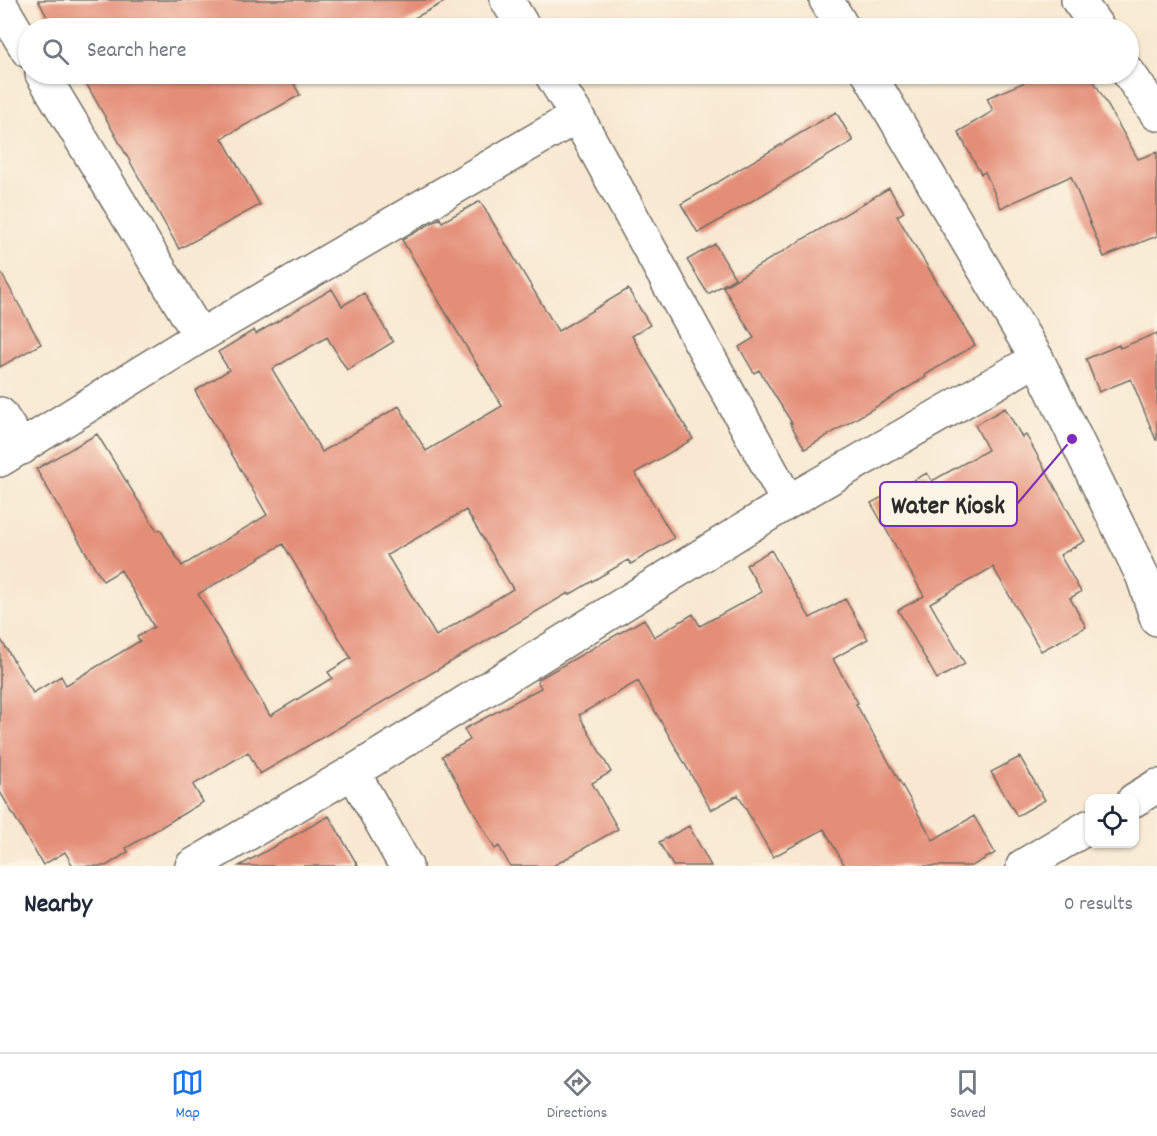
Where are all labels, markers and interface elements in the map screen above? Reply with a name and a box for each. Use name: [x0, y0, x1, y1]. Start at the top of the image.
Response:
search box: [18, 18, 1139, 84]
icon: search: [39, 35, 72, 68]
text: Search here: [87, 36, 186, 67]
callout: Water Kiosk: [880, 482, 1017, 526]
text: Water Kiosk: [891, 489, 1005, 526]
map controls: [1085, 794, 1139, 848]
button: locate: [1085, 794, 1139, 848]
text: Nearby: [24, 887, 92, 924]
text: 0 results: [1064, 891, 1133, 919]
tab: Map: [171, 1066, 204, 1125]
tab: Directions: [547, 1066, 607, 1125]
tab: Saved: [950, 1066, 986, 1125]

